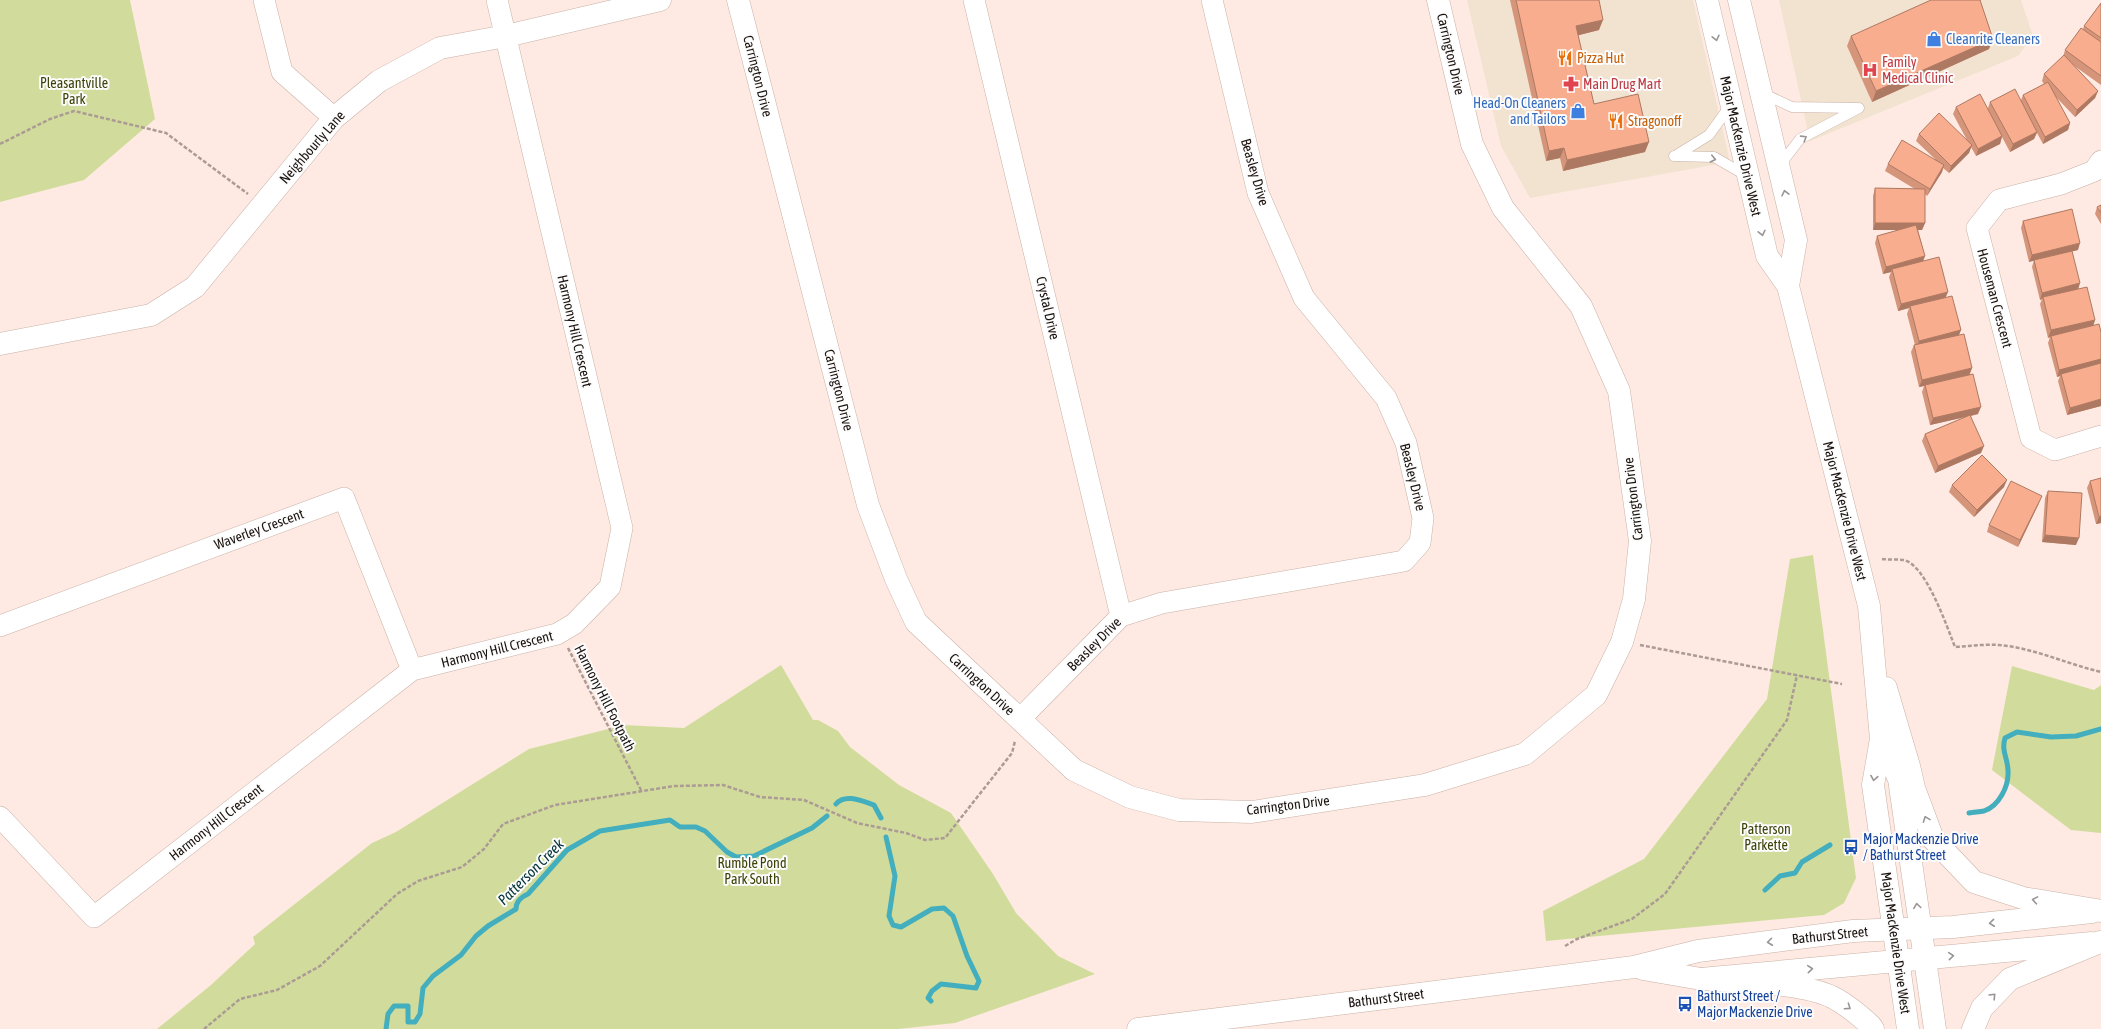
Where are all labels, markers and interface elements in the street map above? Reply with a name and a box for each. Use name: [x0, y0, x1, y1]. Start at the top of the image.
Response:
street label: Carrington Drive: [1434, 12, 1468, 96]
shop icon: Cleanrite Cleaners: [1925, 30, 1943, 48]
place label: Cleanrite Cleaners: [1946, 31, 2040, 47]
street label: Carrington Drive: [740, 34, 776, 118]
one-way arrow: [1711, 34, 1720, 41]
restaurant icon: Pizza Hut: [1556, 49, 1574, 67]
place label: Pizza Hut: [1577, 50, 1624, 66]
place label: Family Medical Clinic: [1882, 54, 1954, 86]
hospital icon: Family Medical Clinic: [1861, 61, 1879, 79]
street label: Major MacKenzie Drive West: [1717, 74, 1765, 218]
park label: Pleasantville Park: [40, 75, 108, 107]
pharmacy icon: Main Drug Mart: [1562, 75, 1580, 93]
place label: Main Drug Mart: [1583, 76, 1661, 92]
place label: Head-On Cleaners and Tailors: [1473, 95, 1566, 127]
shop icon: Head-On Cleaners and Tailors: [1569, 102, 1587, 120]
street label: Neighbourly Lane: [276, 107, 348, 187]
restaurant icon: Stragonoff: [1607, 112, 1625, 130]
place label: Stragonoff: [1628, 113, 1682, 129]
one-way arrow: [1800, 135, 1807, 142]
street label: Beasley Drive: [1238, 137, 1272, 207]
one-way arrow: [1709, 154, 1716, 162]
one-way arrow: [1782, 190, 1790, 196]
one-way arrow: [1757, 230, 1765, 236]
street label: Houseman Crescent: [1974, 247, 2016, 349]
street label: Harmony Hill Crescent: [554, 273, 596, 389]
street label: Crystal Drive: [1033, 275, 1063, 341]
street label: Carrington Drive: [821, 348, 857, 432]
street label: Major MacKenzie Drive West: [1820, 440, 1870, 582]
street label: Beasley Drive: [1397, 442, 1429, 512]
street label: Carrington Drive: [1620, 457, 1646, 541]
street label: Waverley Crescent: [212, 505, 306, 553]
street label: Beasley Drive: [1064, 614, 1124, 674]
street label: Harmony Hill Crescent: [439, 627, 555, 671]
street label: Harmony Hill Footpath: [571, 642, 639, 754]
street label: Carrington Drive: [946, 650, 1018, 718]
one-way arrow: [1870, 775, 1879, 781]
street label: Harmony Hill Crescent: [166, 780, 266, 864]
street label: Carrington Drive: [1246, 792, 1330, 818]
one-way arrow: [1922, 816, 1930, 823]
park label: Patterson Parkette: [1741, 821, 1791, 853]
place label: Major Mackenzie Drive / Bathurst Street: [1863, 831, 1979, 863]
water label: Patterson Creek: [494, 835, 567, 908]
bus stop icon: Major Mackenzie Drive / Bathurst Street: [1842, 838, 1860, 856]
park label: Rumble Pond Park South: [717, 855, 787, 887]
street label: Major MacKenzie Drive West: [1878, 871, 1914, 1015]
one-way arrow: [2032, 896, 2038, 905]
one-way arrow: [1913, 903, 1922, 909]
one-way arrow: [1989, 918, 1995, 927]
street label: Bathurst Street: [1791, 923, 1869, 947]
one-way arrow: [1767, 937, 1773, 946]
one-way arrow: [1948, 951, 1954, 960]
one-way arrow: [1807, 964, 1813, 973]
street label: Bathurst Street: [1347, 985, 1425, 1011]
place label: Bathurst Street / Major Mackenzie Drive: [1697, 988, 1813, 1020]
one-way arrow: [1988, 993, 1996, 1001]
bus stop icon: Bathurst Street / Major Mackenzie Drive: [1676, 995, 1694, 1013]
one-way arrow: [1844, 1002, 1851, 1010]

